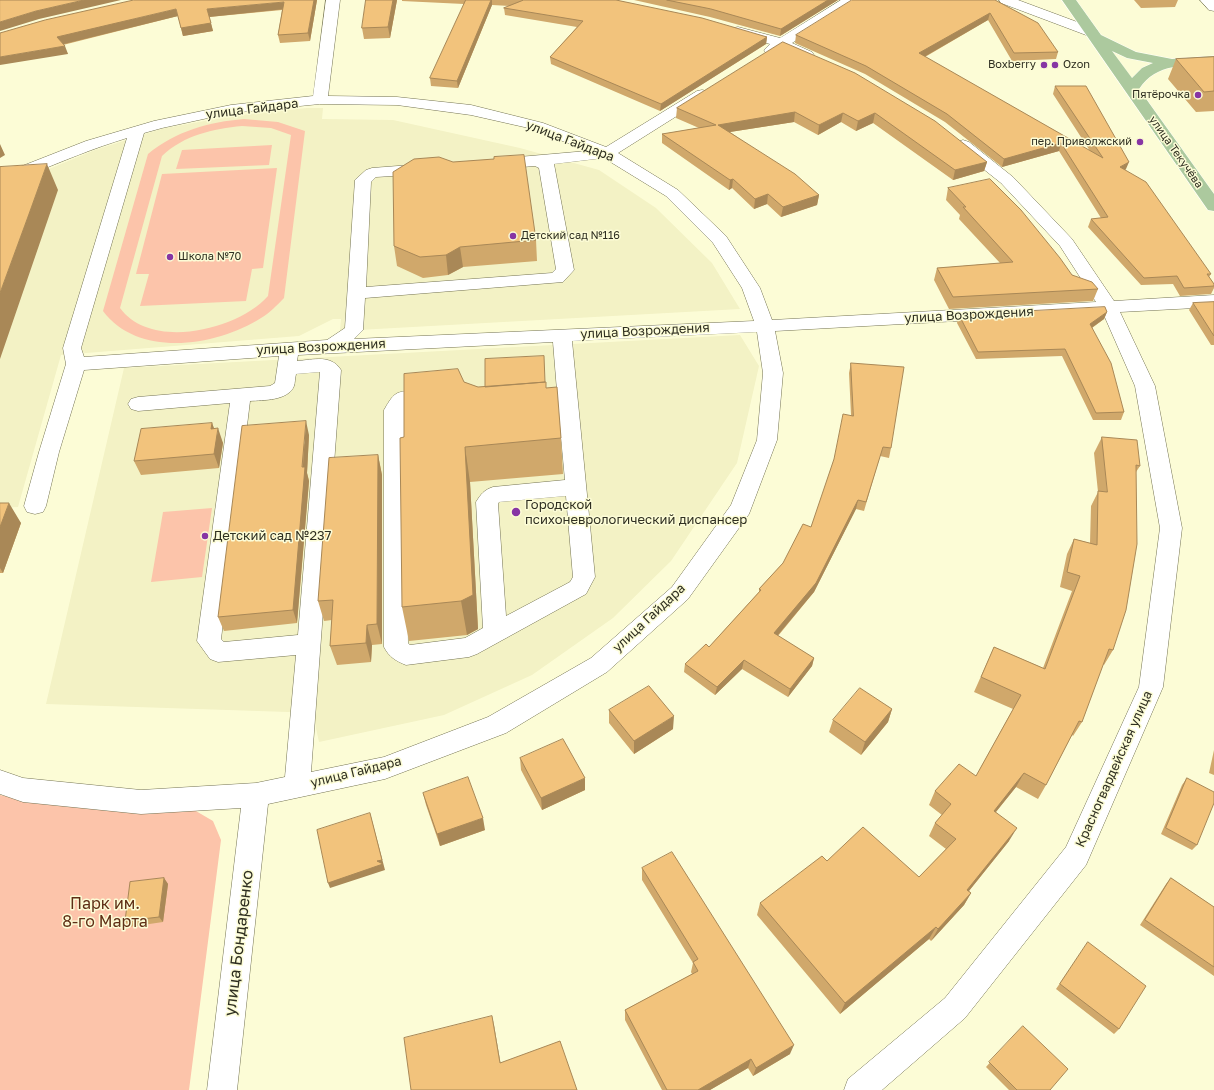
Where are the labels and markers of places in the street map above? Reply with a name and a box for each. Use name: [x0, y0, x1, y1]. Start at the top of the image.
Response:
place label: Boxberry: [988, 58, 1036, 72]
place label: Ozon: [1063, 58, 1090, 72]
marker: Boxberry: [1039, 60, 1049, 70]
marker: Ozon: [1050, 60, 1060, 70]
place label: Пятёрочка: [1132, 88, 1190, 102]
marker: Пятёрочка: [1193, 90, 1203, 100]
place label: пер. Приволжский: [1031, 135, 1132, 149]
marker: пер. Приволжский: [1135, 137, 1145, 147]
place label: Детский сад №116: [521, 229, 620, 243]
marker: Детский сад №116: [508, 231, 518, 241]
place label: Школа №70: [178, 250, 241, 264]
marker: Школа №70: [165, 252, 175, 262]
place label: Городской психоневрологический диспансер: [525, 497, 747, 528]
marker: Городской психоневрологический диспансер: [510, 506, 522, 518]
place label: Детский сад №237: [213, 528, 331, 544]
marker: Детский сад №237: [200, 531, 210, 541]

